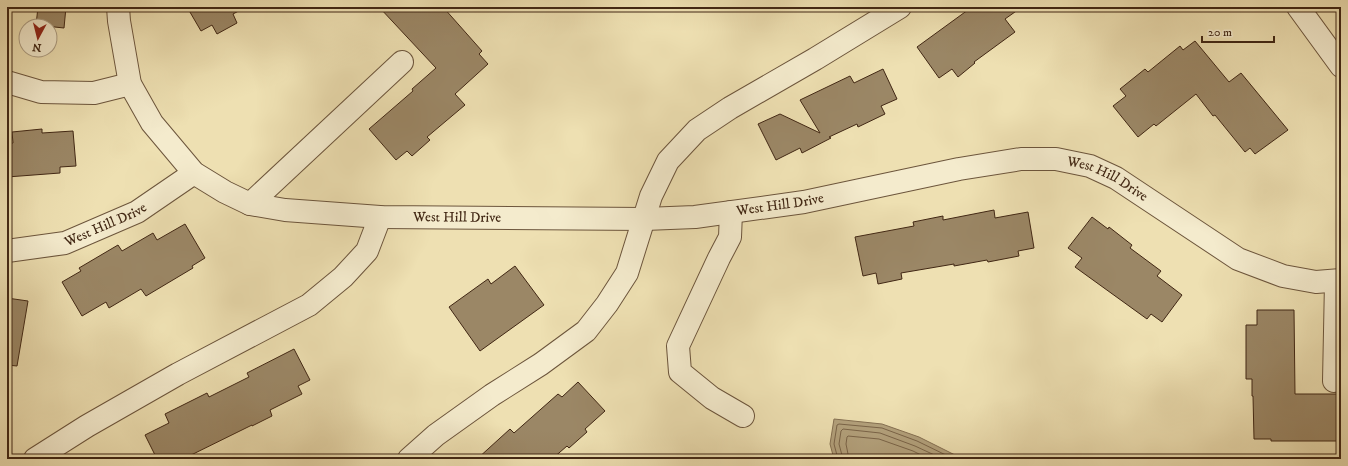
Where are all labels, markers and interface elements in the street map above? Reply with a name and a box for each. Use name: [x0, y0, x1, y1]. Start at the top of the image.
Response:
north arrow: [18, 18, 58, 58]
scale bar: [1202, 18, 1274, 44]
text: 20 m: [1208, 25, 1232, 40]
text: N: [32, 39, 42, 54]
street label: West Hill Drive: [1065, 152, 1152, 206]
street label: West Hill Drive: [734, 189, 826, 220]
street label: West Hill Drive: [61, 199, 151, 252]
street label: West Hill Drive: [412, 208, 501, 227]

